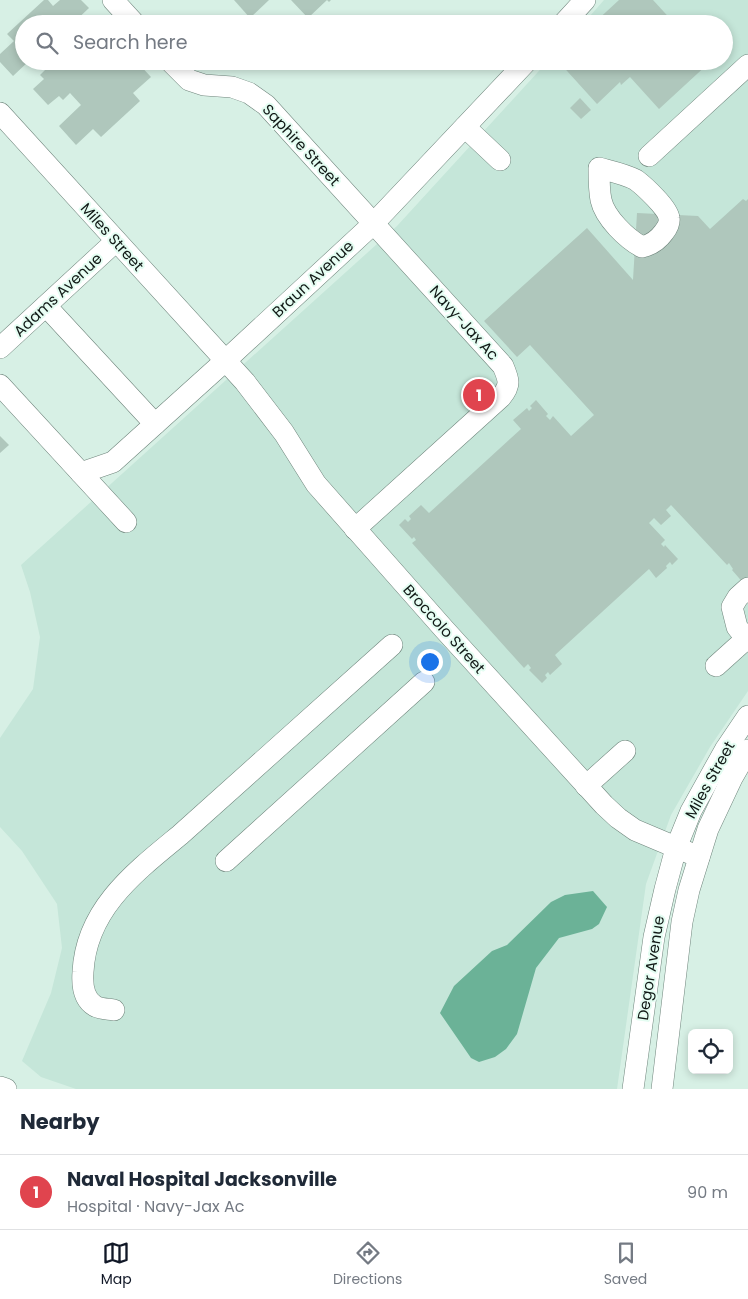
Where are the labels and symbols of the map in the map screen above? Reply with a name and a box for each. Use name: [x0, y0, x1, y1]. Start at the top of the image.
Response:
street label: Saphire Street: [258, 99, 345, 190]
street label: Miles Street: [76, 198, 149, 275]
street label: Braun Avenue: [267, 235, 358, 322]
street label: Adams Avenue: [9, 248, 107, 341]
street label: Navy-Jax Ac: [425, 281, 504, 365]
pin: 1: [463, 376, 495, 414]
street label: Broccolo Street: [399, 579, 490, 678]
your location: [417, 649, 443, 675]
street label: Miles Street: [680, 737, 739, 822]
street label: Degor Avenue: [632, 914, 669, 1022]

